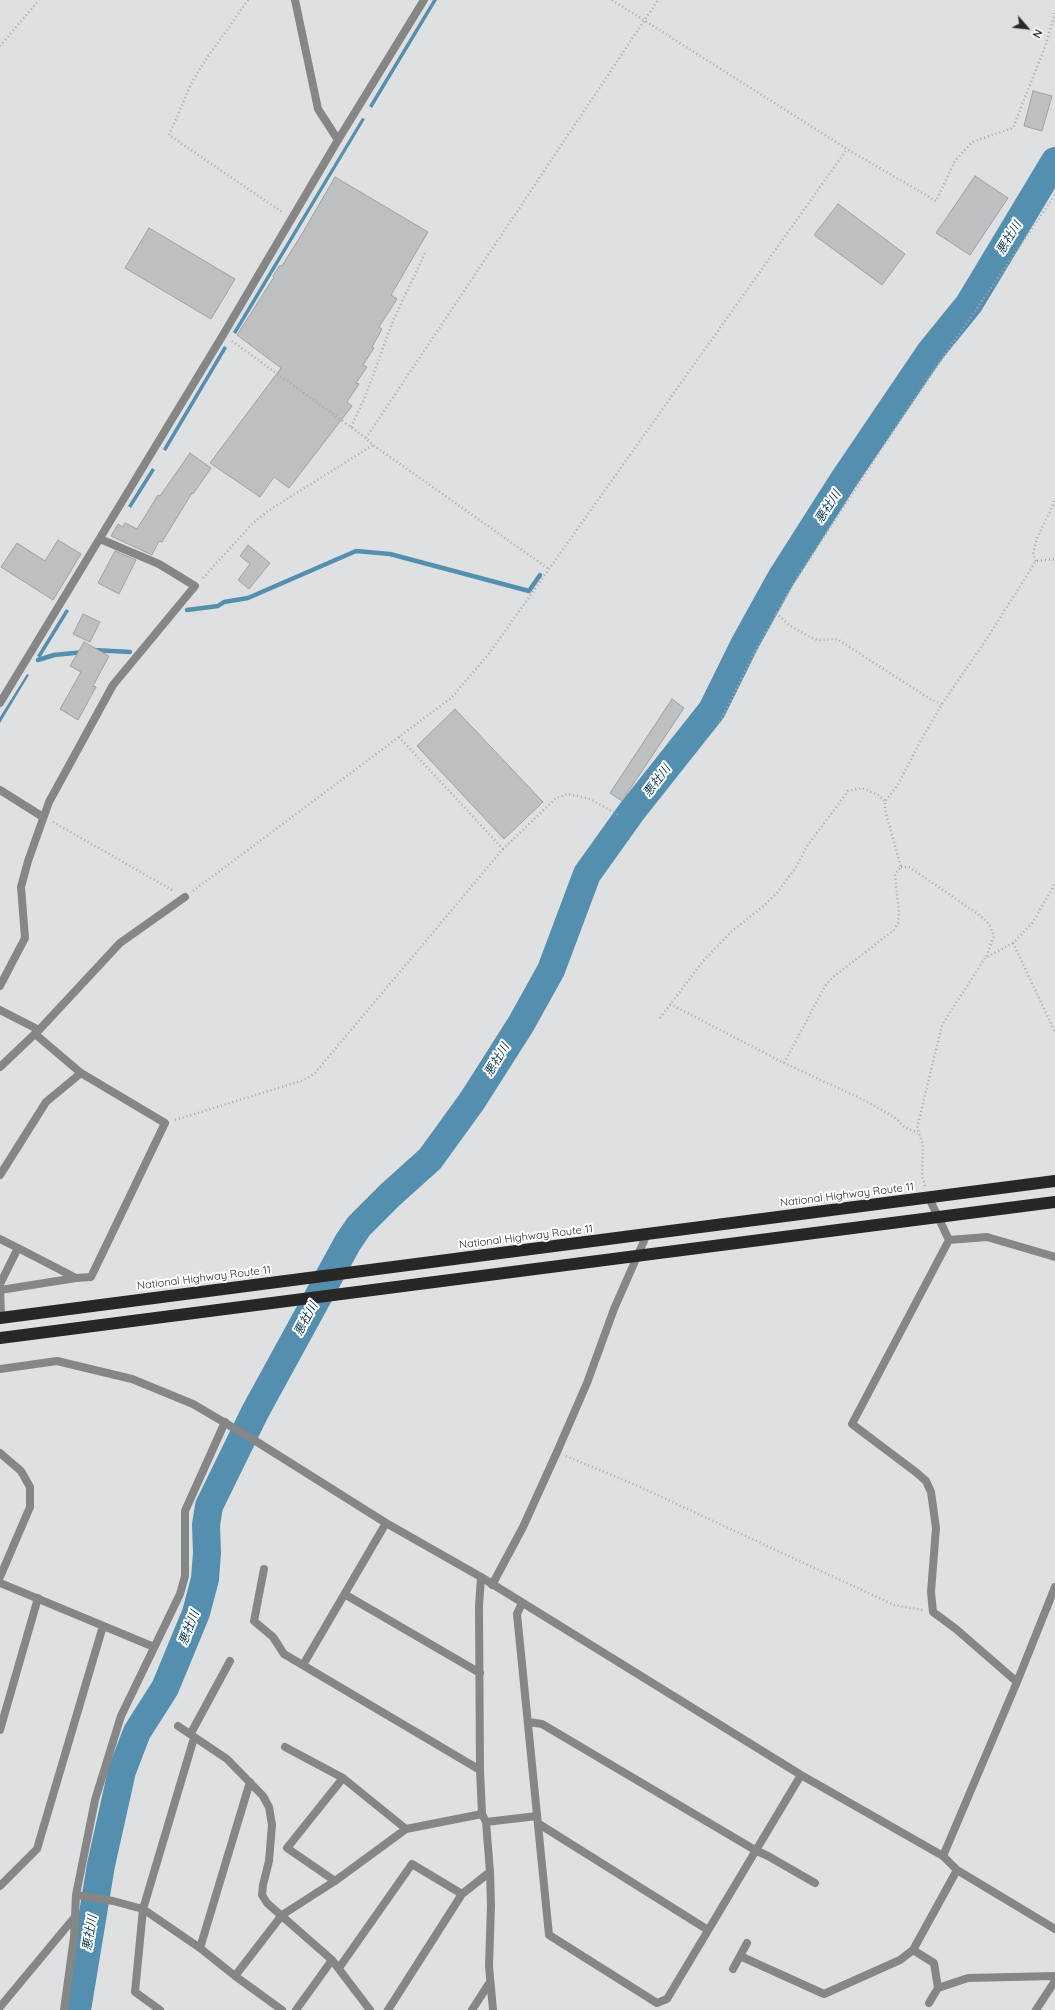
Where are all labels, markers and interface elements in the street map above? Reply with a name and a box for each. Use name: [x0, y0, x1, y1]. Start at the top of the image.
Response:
north arrow: [1007, 8, 1047, 48]
text: N: [1030, 27, 1046, 40]
water label: 悪社川: [994, 219, 1024, 257]
water label: 悪社川: [812, 488, 844, 526]
water label: 悪社川: [640, 762, 674, 800]
water label: 悪社川: [482, 1041, 512, 1079]
street label: National Highway Route 11: [779, 1180, 915, 1210]
street label: National Highway Route 11: [458, 1222, 594, 1252]
street label: National Highway Route 11: [136, 1263, 272, 1293]
water label: 悪社川: [291, 1300, 321, 1338]
water label: 悪社川: [176, 1609, 202, 1647]
water label: 悪社川: [80, 1914, 100, 1952]

